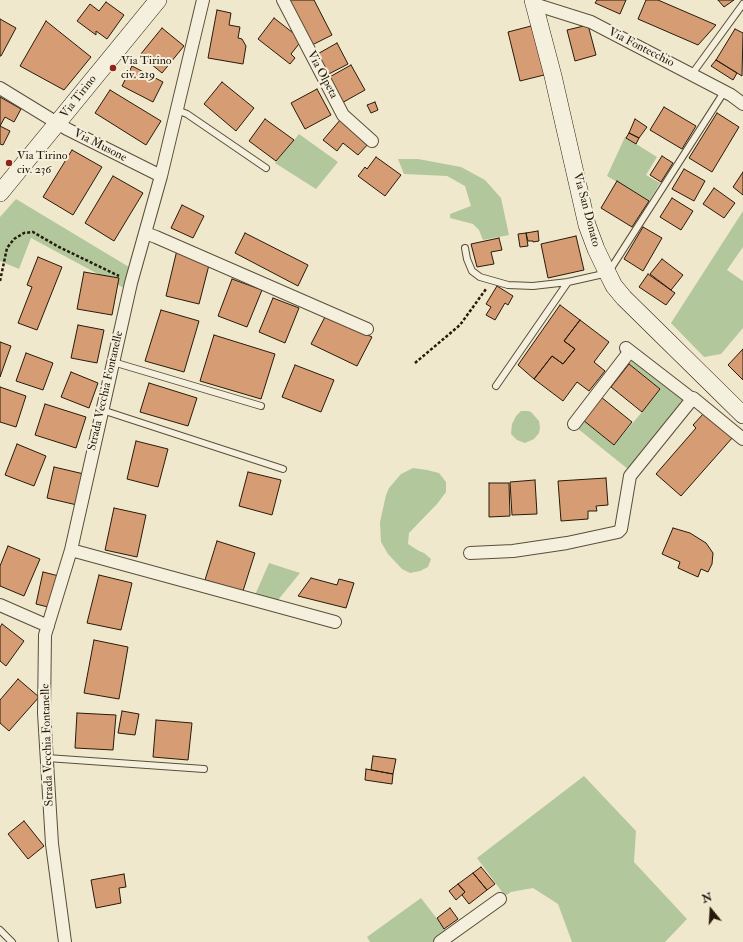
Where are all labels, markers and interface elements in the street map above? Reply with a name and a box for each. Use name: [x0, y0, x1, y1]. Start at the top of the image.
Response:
street label: Via Fontecchio: [606, 25, 676, 71]
street label: Via Olpeta: [303, 49, 341, 101]
place label: Via Tirino civ. 219: [121, 54, 172, 82]
marker: Via Tirino civ. 219: [108, 63, 118, 73]
street label: Via Tirino: [58, 73, 100, 121]
street label: Via Musone: [71, 126, 129, 166]
place label: Via Tirino civ. 236: [17, 149, 68, 177]
marker: Via Tirino civ. 236: [4, 158, 14, 168]
street label: Via San Donato: [569, 172, 603, 248]
street label: Strada Vecchia Fontanelle: [85, 330, 127, 452]
street label: Strada Vecchia Fontanelle: [39, 683, 57, 807]
north arrow: [691, 890, 731, 930]
text: N: [700, 890, 714, 906]

